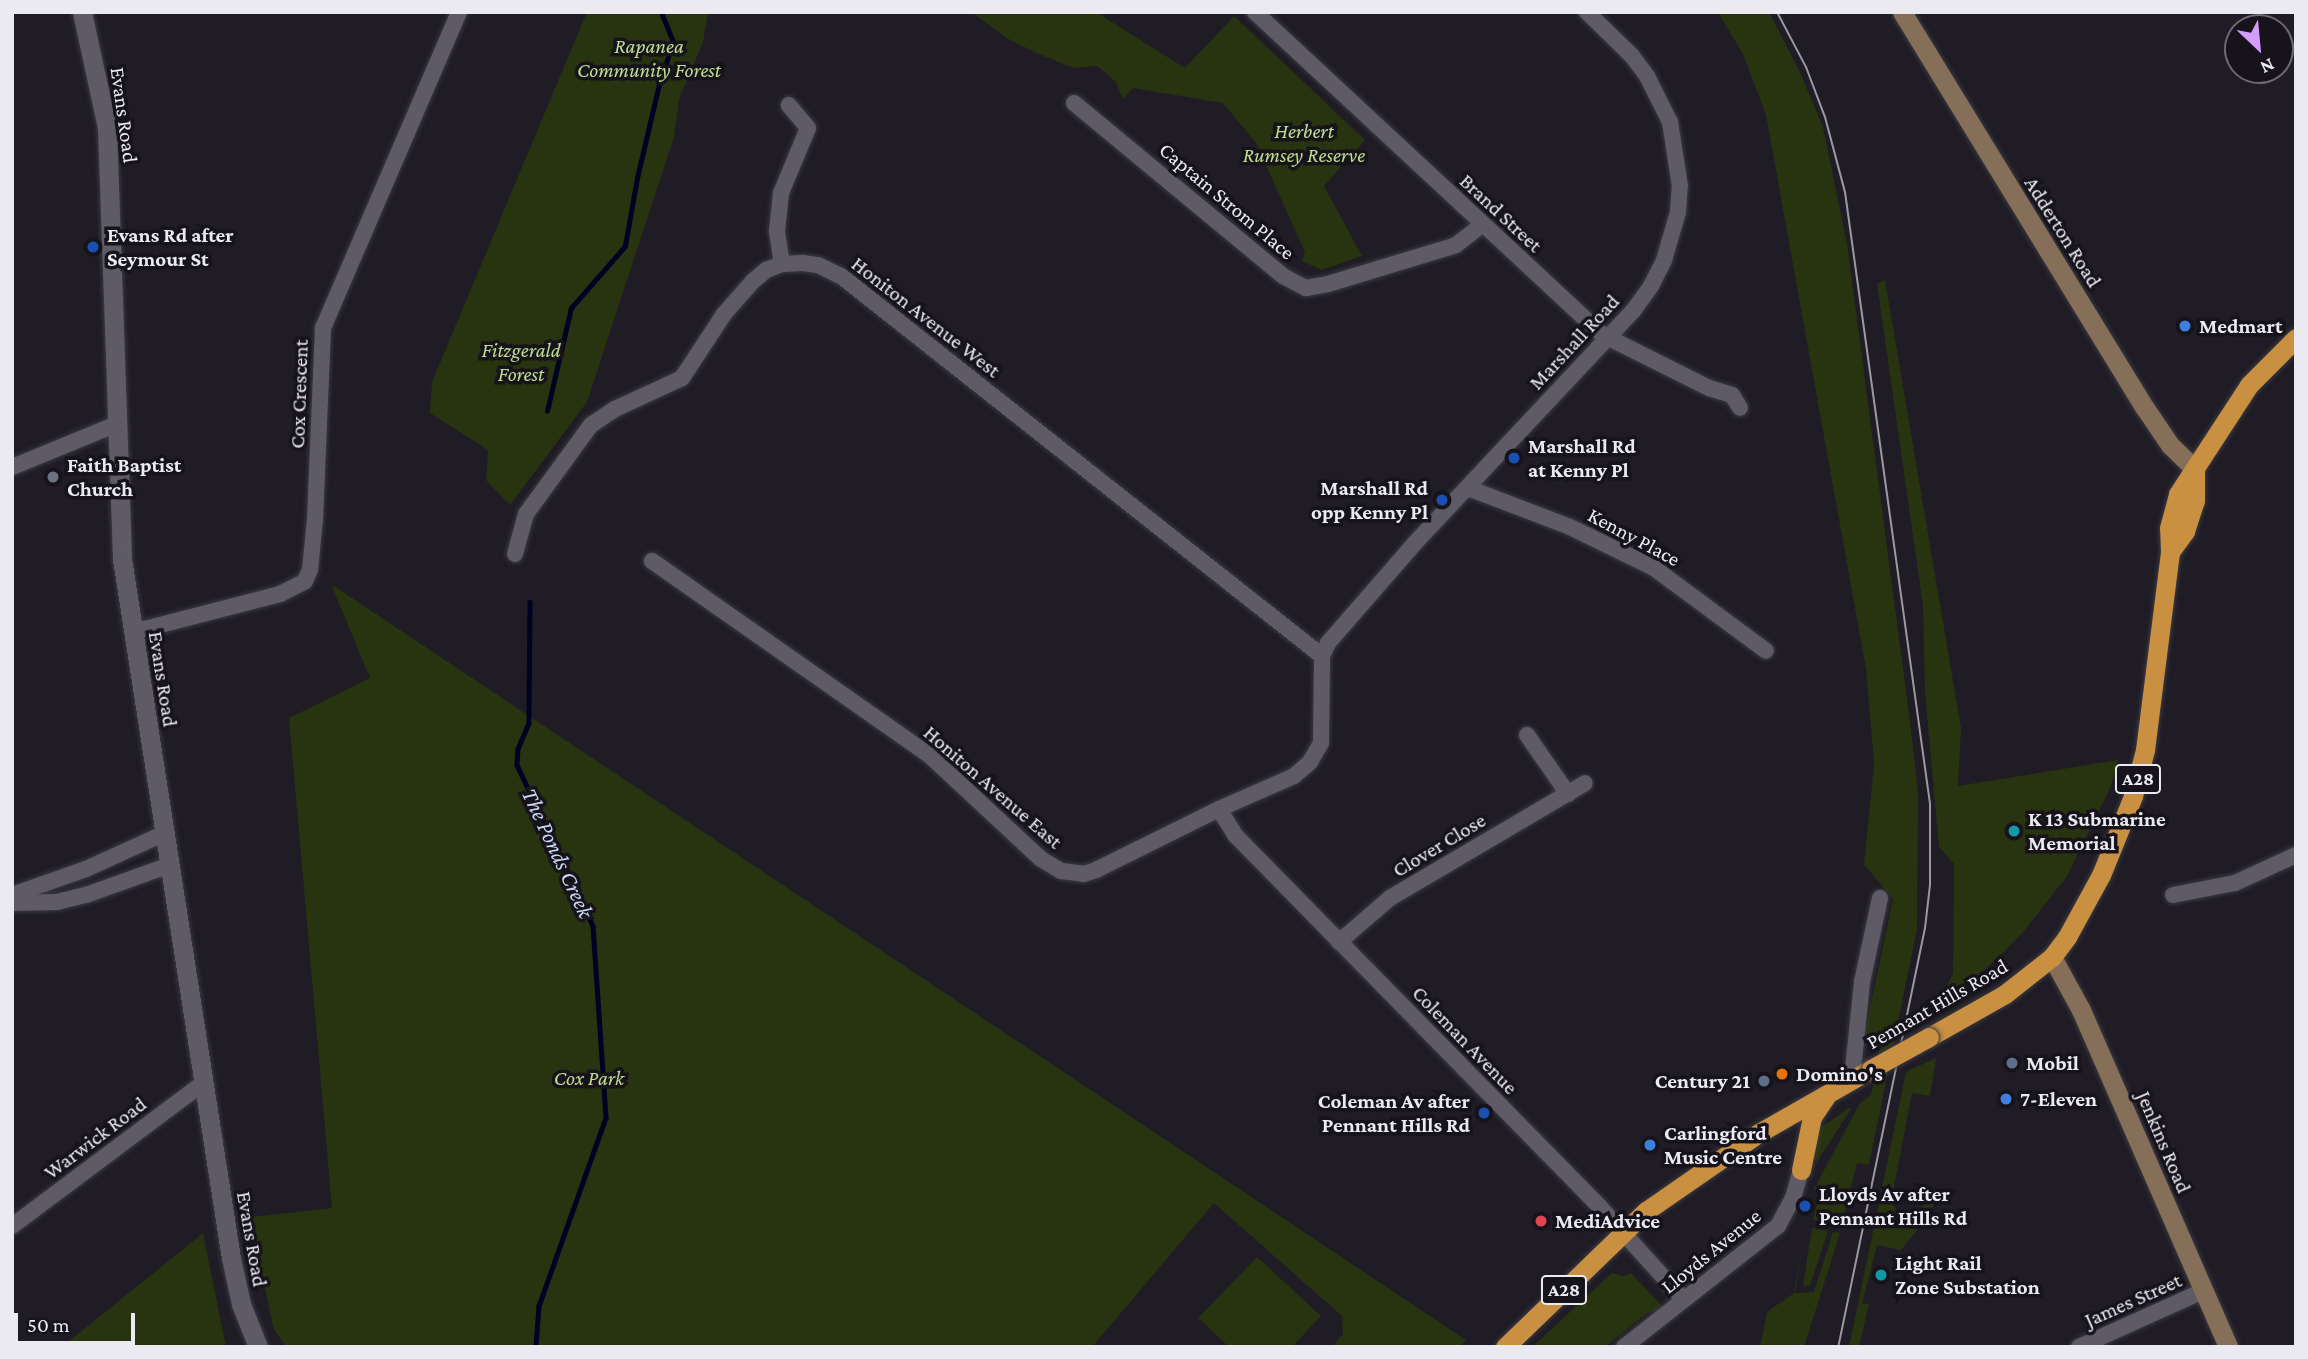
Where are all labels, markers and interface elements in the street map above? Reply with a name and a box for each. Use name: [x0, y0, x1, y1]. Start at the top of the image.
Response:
north arrow: [2224, 14, 2294, 84]
park label: Rapanea Community Forest: [577, 33, 721, 83]
text: N: [2257, 54, 2278, 79]
street label: Evans Road: [105, 66, 143, 164]
park label: Herbert Rumsey Reserve: [1243, 118, 1365, 168]
street label: Captain Strom Place: [1154, 137, 1300, 265]
street label: Brand Street: [1454, 168, 1548, 258]
street label: Adderton Road: [2019, 172, 2107, 292]
place label: Evans Rd after Seymour St: [107, 222, 234, 272]
marker: Evans Rd after Seymour St: [85, 239, 101, 255]
street label: Honiton Avenue West: [847, 251, 1005, 383]
street label: Marshall Road: [1523, 289, 1625, 395]
place label: Medmart: [2199, 313, 2283, 339]
marker: Medmart: [2177, 318, 2193, 334]
park label: Fitzgerald Forest: [481, 337, 561, 387]
street label: Cox Crescent: [285, 339, 313, 449]
place label: Marshall Rd at Kenny Pl: [1528, 433, 1636, 483]
marker: Marshall Rd at Kenny Pl: [1506, 450, 1522, 466]
place label: Faith Baptist Church: [67, 452, 181, 502]
marker: Faith Baptist Church: [45, 469, 61, 485]
place label: Marshall Rd opp Kenny Pl: [1311, 475, 1428, 525]
marker: Marshall Rd opp Kenny Pl: [1434, 492, 1450, 508]
street label: Kenny Place: [1584, 502, 1684, 572]
street label: Evans Road: [143, 629, 183, 729]
street label: Honiton Avenue East: [918, 720, 1068, 854]
road number: A28: [2114, 764, 2162, 794]
water label: The Ponds Creek: [516, 784, 600, 922]
place label: K 13 Submarine Memorial: [2028, 806, 2166, 856]
street label: Clover Close: [1388, 807, 1490, 883]
marker: K 13 Submarine Memorial: [2006, 823, 2022, 839]
street label: Pennant Hills Road: [1862, 953, 2012, 1055]
street label: Coleman Avenue: [1407, 980, 1523, 1100]
place label: Mobil: [2026, 1050, 2079, 1076]
marker: Mobil: [2004, 1055, 2020, 1071]
place label: Domino's: [1796, 1061, 1883, 1087]
park label: Cox Park: [554, 1065, 624, 1091]
marker: Domino's: [1774, 1066, 1790, 1082]
place label: Century 21: [1655, 1068, 1750, 1094]
marker: Century 21: [1756, 1073, 1772, 1089]
place label: 7-Eleven: [2020, 1086, 2097, 1112]
street label: Jenkins Road: [2131, 1087, 2197, 1197]
place label: Coleman Av after Pennant Hills Rd: [1318, 1088, 1470, 1138]
street label: Warwick Road: [39, 1091, 151, 1185]
marker: 7-Eleven: [1998, 1091, 2014, 1107]
marker: Coleman Av after Pennant Hills Rd: [1476, 1105, 1492, 1121]
place label: Carlingford Music Centre: [1664, 1120, 1782, 1170]
marker: Carlingford Music Centre: [1642, 1137, 1658, 1153]
place label: Lloyds Av after Pennant Hills Rd: [1819, 1181, 1967, 1231]
street label: Evans Road: [231, 1189, 273, 1289]
marker: Lloyds Av after Pennant Hills Rd: [1797, 1198, 1813, 1214]
street label: Lloyds Avenue: [1656, 1203, 1766, 1299]
place label: MediAdvice: [1555, 1208, 1660, 1234]
marker: MediAdvice: [1533, 1213, 1549, 1229]
place label: Light Rail Zone Substation: [1895, 1250, 2040, 1300]
marker: Light Rail Zone Substation: [1873, 1267, 1889, 1283]
street label: James Street: [2081, 1267, 2185, 1333]
road number: A28: [1540, 1274, 1588, 1306]
scale bar: [18, 1300, 138, 1344]
text: 50 m: [27, 1313, 70, 1337]

